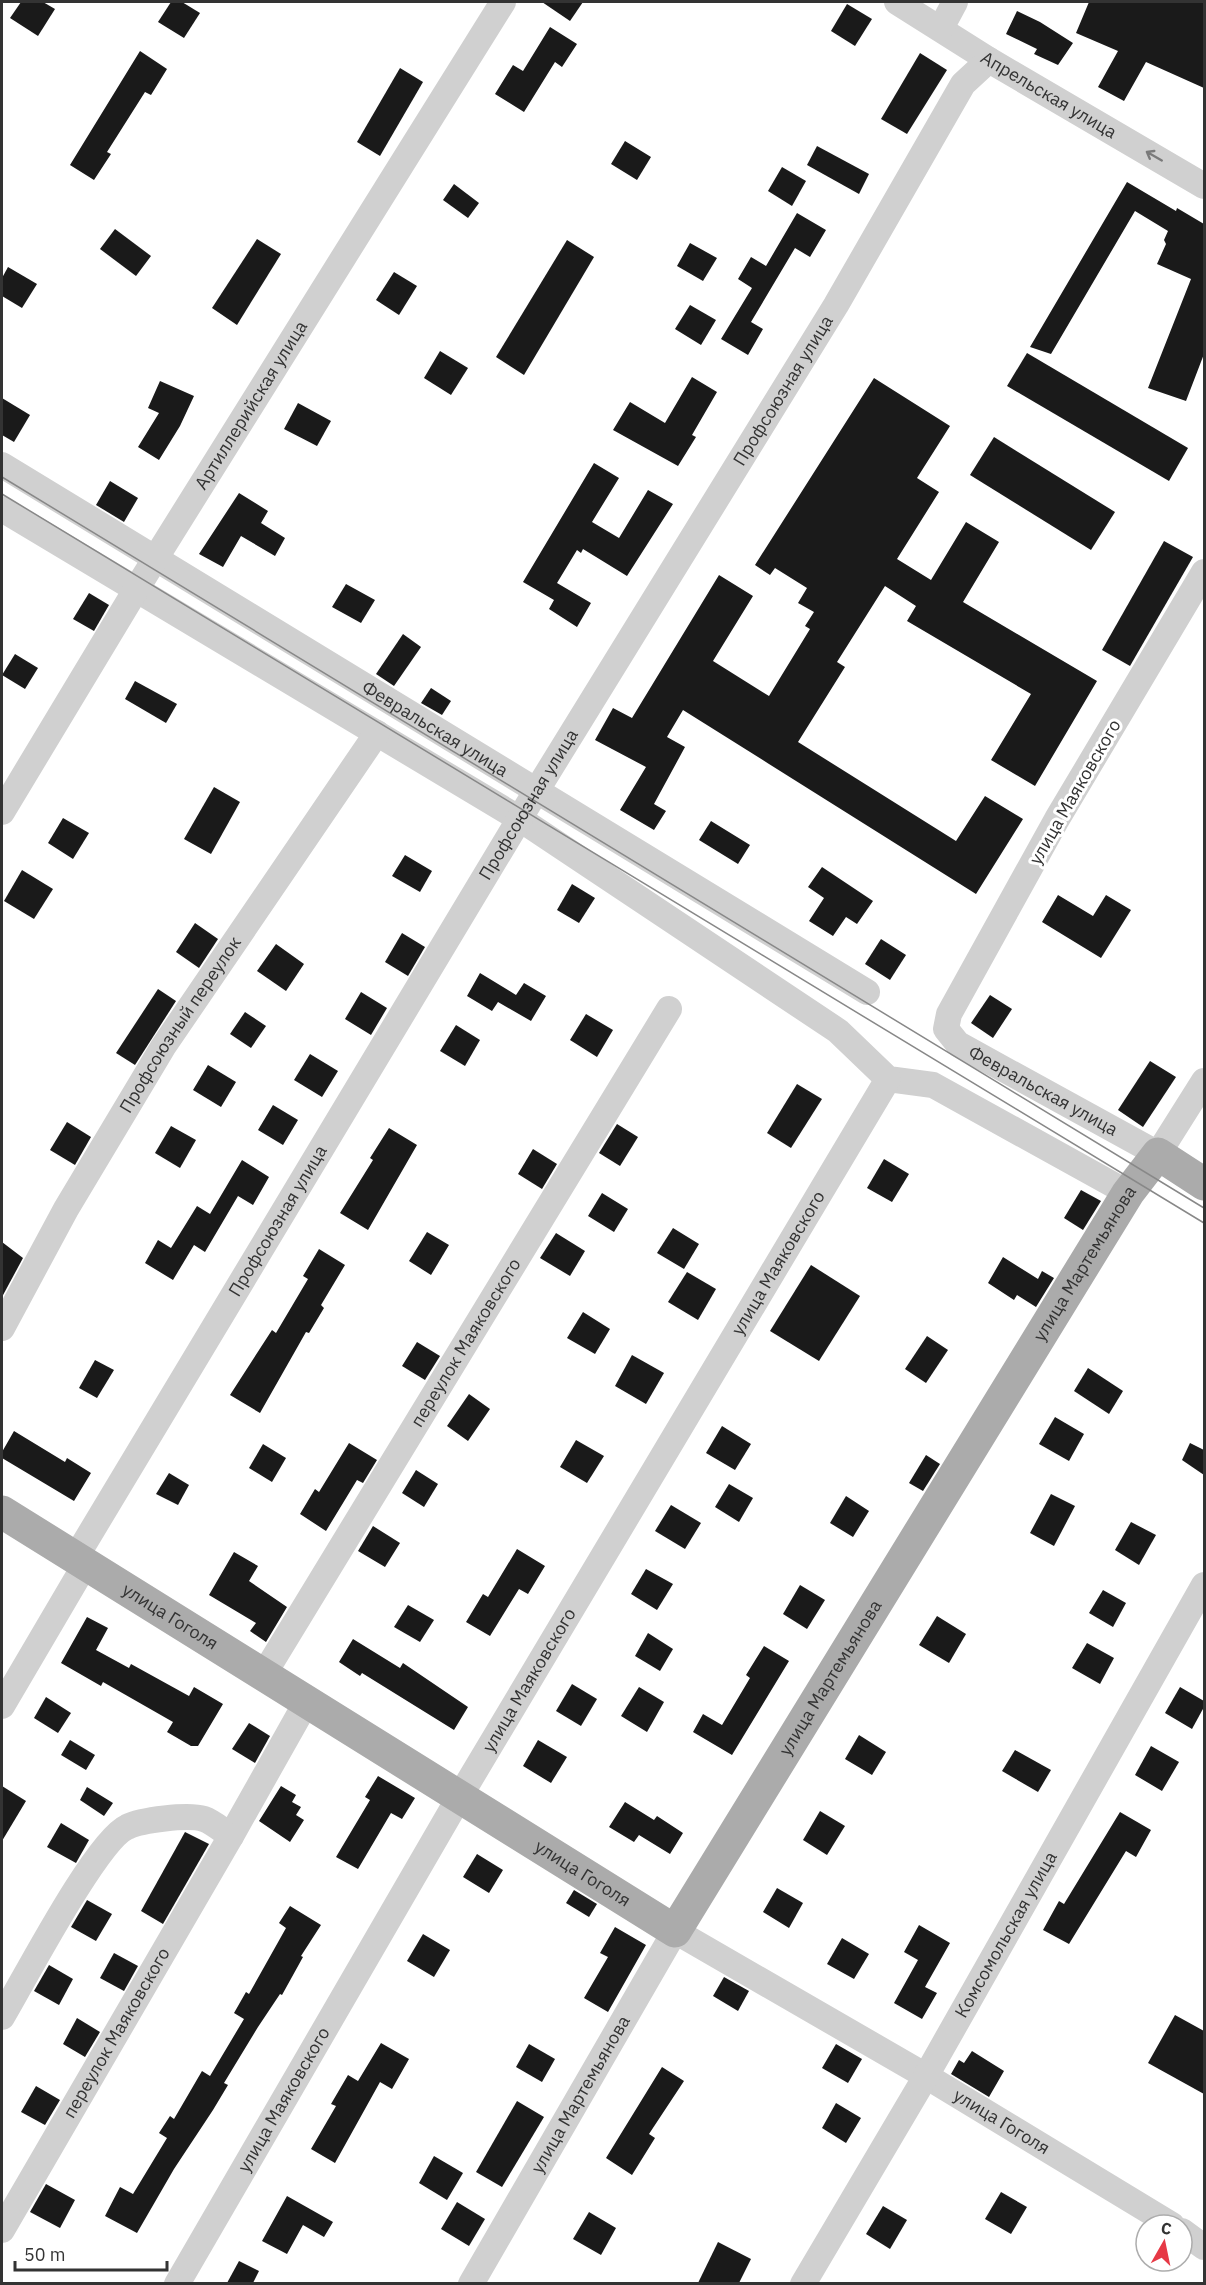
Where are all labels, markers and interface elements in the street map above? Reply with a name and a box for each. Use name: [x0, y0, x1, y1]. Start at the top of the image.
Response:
street label: Апрельская улица: [977, 46, 1122, 144]
one-way arrow: [1146, 150, 1163, 162]
street label: Профсоюзная улица: [728, 311, 838, 470]
street label: Артиллерийская улица: [189, 316, 312, 494]
street label: Февральская улица: [358, 675, 513, 782]
street label: улица Маяковского: [1024, 715, 1126, 869]
street label: Профсоюзная улица: [473, 724, 583, 884]
street label: Профсоюзный переулок: [114, 932, 246, 1117]
street label: Февральская улица: [965, 1040, 1122, 1141]
street label: Профсоюзная улица: [223, 1140, 332, 1301]
street label: улица Мартемьянова: [1028, 1180, 1141, 1345]
street label: улица Маяковского: [726, 1186, 830, 1339]
street label: переулок Маяковского: [405, 1254, 526, 1431]
street label: улица Гоголя: [118, 1578, 223, 1655]
street label: улица Мартемьянова: [774, 1595, 887, 1760]
street label: улица Маяковского: [477, 1604, 581, 1756]
street label: улица Гоголя: [531, 1835, 635, 1912]
street label: Комсомольская улица: [949, 1847, 1062, 2022]
street label: переулок Маяковского: [58, 1943, 175, 2122]
street label: улица Мартемьянова: [526, 2011, 635, 2177]
street label: улица Маяковского: [232, 2023, 335, 2176]
street label: улица Гоголя: [949, 2083, 1054, 2159]
north arrow: [1134, 2213, 1194, 2273]
text: С: [1160, 2217, 1173, 2239]
scale bar: [15, 2234, 166, 2272]
text: 50 m: [24, 2243, 66, 2266]

